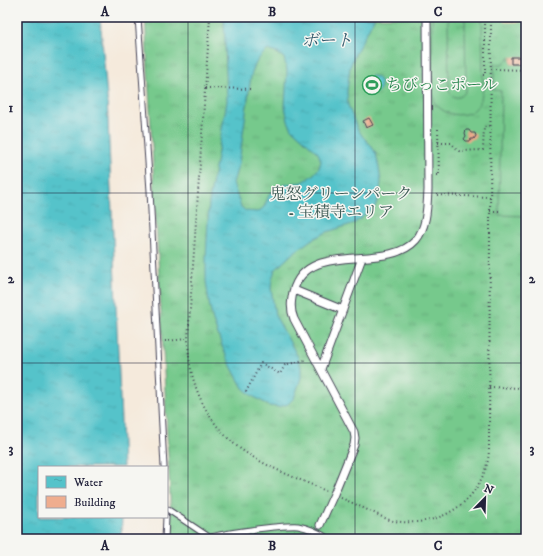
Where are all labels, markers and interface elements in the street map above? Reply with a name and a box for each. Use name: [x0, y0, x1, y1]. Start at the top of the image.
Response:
text: A: [100, 4, 110, 20]
text: B: [268, 4, 276, 20]
text: C: [434, 4, 443, 20]
water label: ボート: [302, 30, 353, 52]
sports icon: ちびっこポール: [361, 74, 383, 96]
place label: ちびっこポール: [386, 75, 498, 95]
text: 1: [9, 100, 14, 116]
text: 1: [530, 100, 535, 116]
park label: 鬼怒グリーンパーク - 宝積寺エリア: [270, 184, 412, 222]
text: 2: [8, 271, 15, 287]
text: 2: [529, 271, 536, 287]
text: 3: [9, 441, 14, 457]
text: 3: [530, 441, 535, 457]
legend: [38, 466, 168, 518]
text: Water: [73, 475, 103, 490]
north arrow: [465, 478, 505, 518]
text: N: [482, 482, 495, 498]
text: Building: [74, 495, 115, 510]
text: A: [100, 538, 110, 554]
text: B: [268, 538, 276, 554]
text: C: [434, 538, 443, 554]

